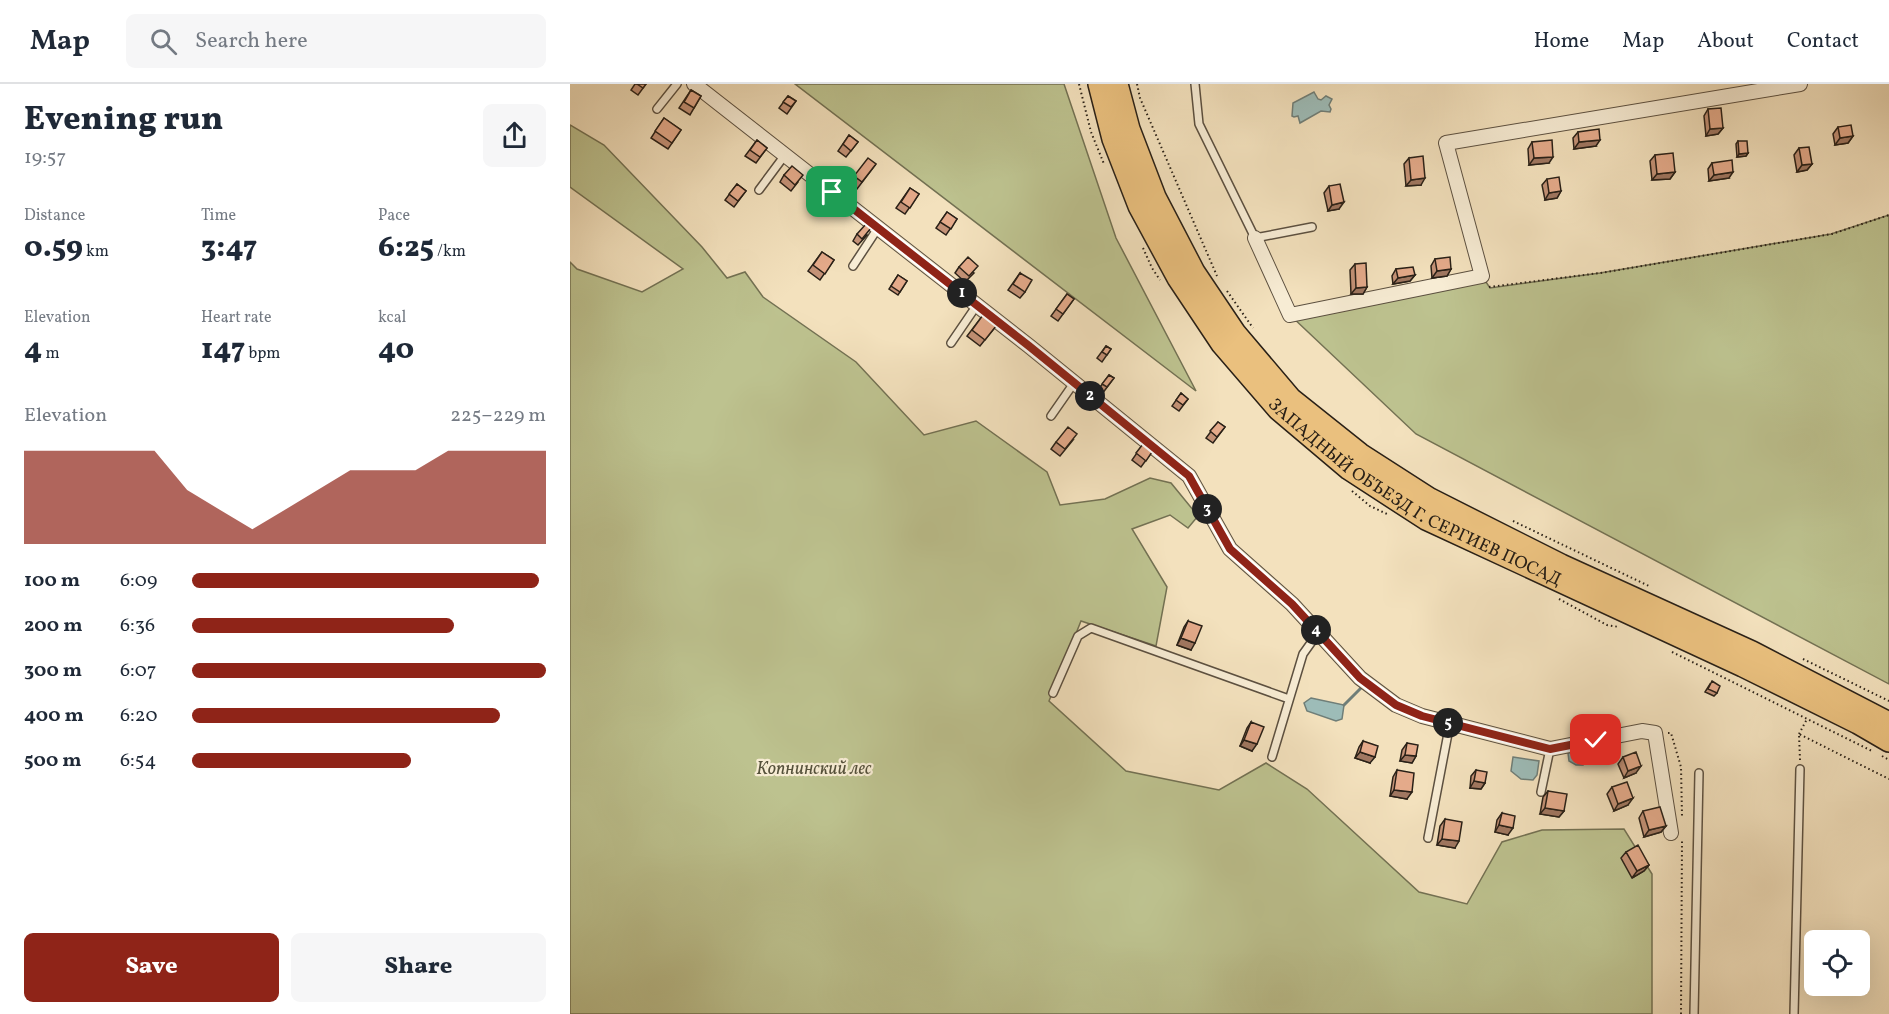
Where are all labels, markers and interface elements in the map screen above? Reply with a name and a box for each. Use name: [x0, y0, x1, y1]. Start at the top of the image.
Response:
search box: [126, 14, 546, 68]
text: Map: [30, 22, 90, 61]
icon: search: [147, 25, 180, 58]
text: Search here: [195, 26, 308, 57]
text: Home: [1534, 27, 1589, 56]
text: Map: [1622, 27, 1664, 56]
text: About: [1697, 27, 1754, 56]
text: Contact: [1787, 27, 1859, 56]
text: Evening run: [24, 98, 223, 144]
button: share: [483, 104, 546, 167]
text: 19:57: [24, 144, 66, 172]
pin: [806, 166, 857, 217]
icon: arrive: [815, 175, 848, 208]
text: Distance: [24, 205, 85, 227]
text: Time: [201, 205, 236, 227]
text: Pace: [378, 205, 410, 227]
text: 0.59: [24, 227, 83, 269]
text: 3:47: [201, 227, 257, 269]
text: 6:25: [378, 227, 434, 269]
text: km: [83, 241, 109, 263]
text: /km: [434, 241, 466, 263]
pin: 1: [947, 278, 977, 308]
text: 1: [959, 282, 965, 304]
text: Elevation: [24, 307, 91, 329]
text: Heart rate: [201, 307, 272, 329]
text: kcal: [378, 307, 406, 329]
text: 4: [24, 329, 42, 371]
text: 147: [201, 329, 245, 371]
text: 40: [378, 329, 414, 371]
text: m: [42, 343, 60, 365]
text: bpm: [245, 343, 280, 365]
pin: 2: [1075, 381, 1105, 411]
text: 2: [1086, 385, 1094, 407]
street label: ЗАПАДНЫЙ ОБЪЕЗД Г. СЕРГИЕВ ПОСАД: [1262, 393, 1566, 593]
text: Elevation: [24, 402, 107, 430]
text: 225–229 m: [450, 402, 546, 430]
pin: 3: [1192, 494, 1222, 524]
text: 3: [1203, 498, 1211, 520]
text: 100 m: [24, 567, 80, 595]
text: 6:09: [120, 567, 157, 595]
text: 200 m: [24, 612, 82, 640]
text: 6:36: [120, 612, 155, 640]
pin: 4: [1301, 615, 1331, 645]
text: 4: [1311, 619, 1321, 641]
text: 300 m: [24, 657, 82, 685]
text: 6:07: [120, 657, 157, 685]
text: 400 m: [24, 702, 84, 730]
text: 6:20: [120, 702, 157, 730]
pin: 5: [1433, 708, 1463, 738]
text: 5: [1444, 712, 1452, 734]
pin: [1570, 714, 1621, 765]
icon: check: [1579, 723, 1612, 756]
text: 500 m: [24, 747, 82, 775]
text: 6:54: [120, 747, 156, 775]
park label: Копнинский лес: [756, 757, 872, 782]
map controls: [1804, 930, 1870, 996]
button: locate: [1804, 930, 1870, 996]
button: Save: [24, 933, 279, 1002]
button: Share: [291, 933, 546, 1002]

